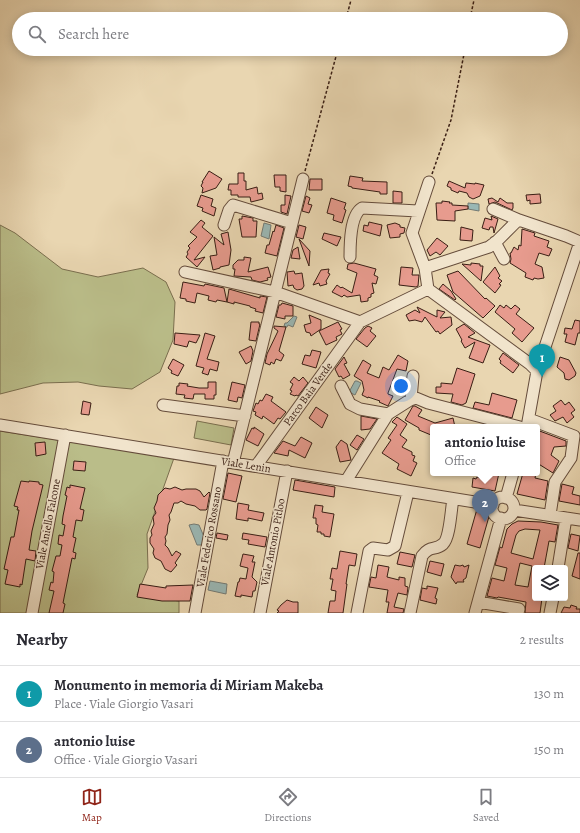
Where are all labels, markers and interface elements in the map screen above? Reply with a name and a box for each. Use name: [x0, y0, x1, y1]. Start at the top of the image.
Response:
search box: [12, 12, 568, 56]
icon: search: [26, 23, 48, 45]
text: Search here: [58, 24, 129, 44]
pin: 1: [529, 344, 555, 377]
street label: Parco Baia Verde: [280, 359, 336, 429]
your location: [391, 376, 411, 396]
popup: [430, 424, 540, 476]
text: antonio luise: [444, 432, 526, 452]
text: Office: [444, 452, 476, 469]
street label: Viale Lenin: [219, 454, 272, 476]
street label: Viale Aniello Falcone: [32, 478, 64, 571]
street label: Viale Federico Rossano: [193, 485, 225, 590]
pin: 2: [472, 489, 498, 522]
street label: Viale Antonio Pitloo: [257, 497, 289, 588]
map controls: [532, 565, 568, 601]
button: layers: [532, 565, 568, 601]
text: Nearby: [16, 628, 67, 651]
text: 2 results: [520, 631, 564, 648]
text: Monumento in memoria di Miriam Makeba: [54, 675, 324, 695]
text: 1: [27, 685, 31, 702]
text: 130 m: [534, 685, 564, 702]
text: Place · Viale Giorgio Vasari: [54, 695, 194, 712]
text: antonio luise: [54, 731, 135, 751]
text: 2: [26, 741, 32, 758]
text: 150 m: [534, 741, 564, 758]
text: Office · Viale Giorgio Vasari: [54, 751, 198, 768]
tab: Map: [81, 786, 103, 825]
tab: Directions: [264, 786, 312, 825]
tab: Saved: [473, 786, 499, 825]

